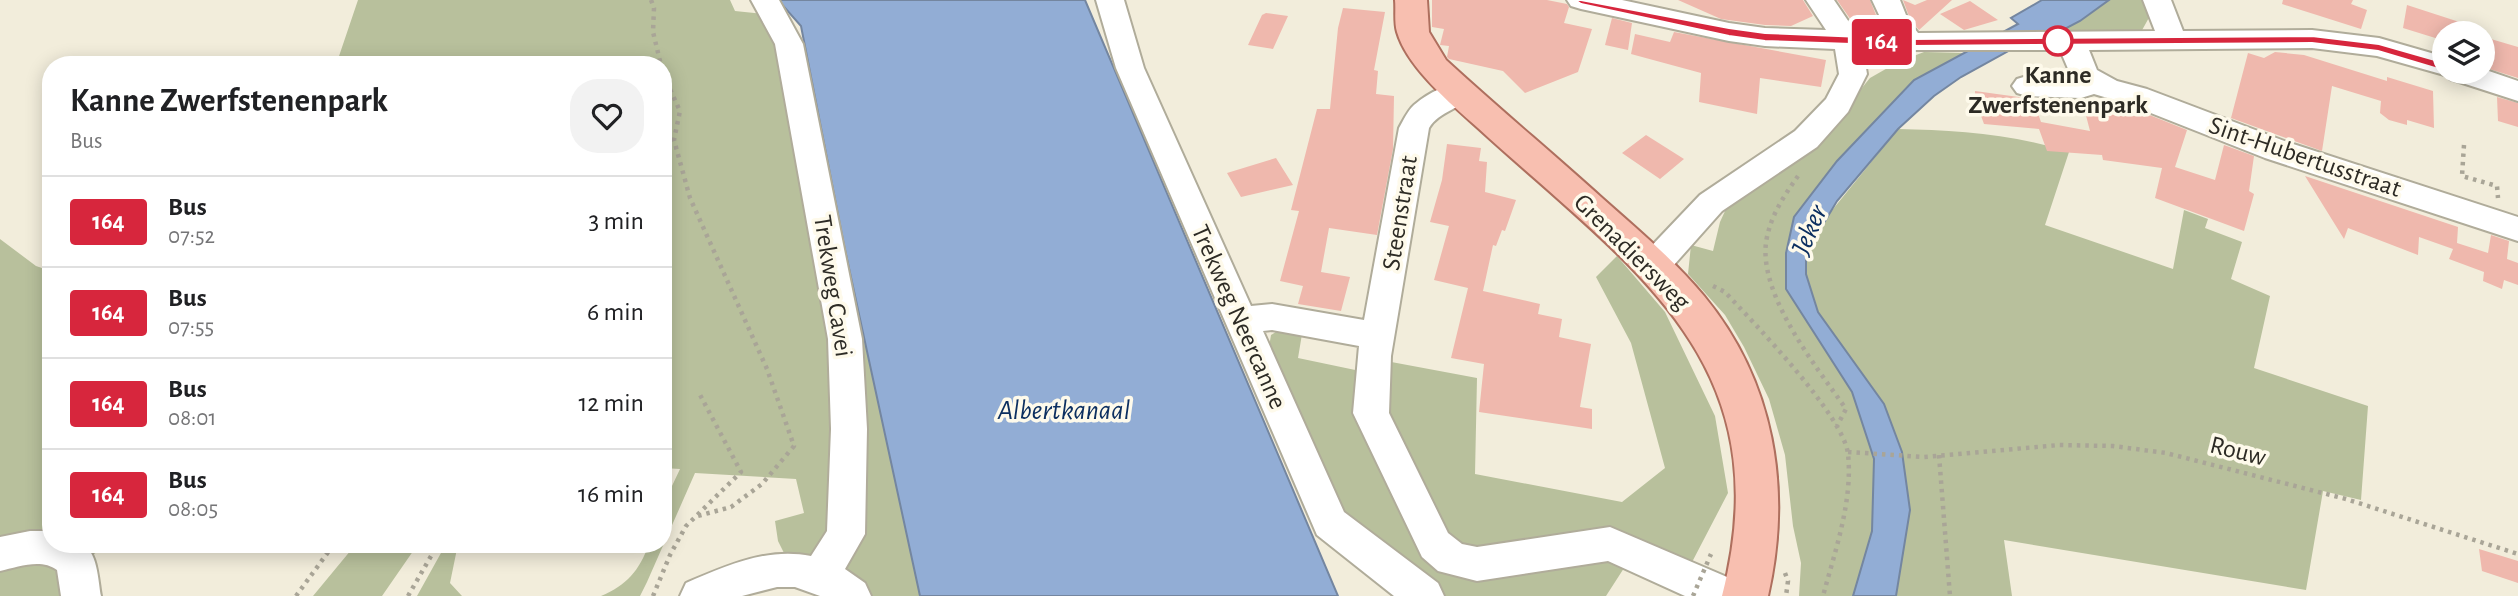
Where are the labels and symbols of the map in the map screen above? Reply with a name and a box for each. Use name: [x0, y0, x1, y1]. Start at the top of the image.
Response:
line badge: 164: [1842, 19, 1922, 65]
marker: Kanne Zwerfstenenpark: [2043, 26, 2073, 56]
place label: Kanne Zwerfstenenpark: [1968, 62, 2148, 118]
street label: Sint-Hubertusstraat: [2206, 112, 2404, 202]
street label: Steenstraat: [1378, 154, 1422, 272]
street label: Grenadiersweg: [1569, 189, 1695, 315]
water label: Jeker: [1787, 200, 1833, 260]
street label: Trekweg Cavei: [809, 213, 857, 359]
street label: Trekweg Neercanne: [1187, 221, 1291, 413]
water label: Albertkanaal: [997, 397, 1130, 425]
street label: Rouw: [2207, 432, 2269, 471]

